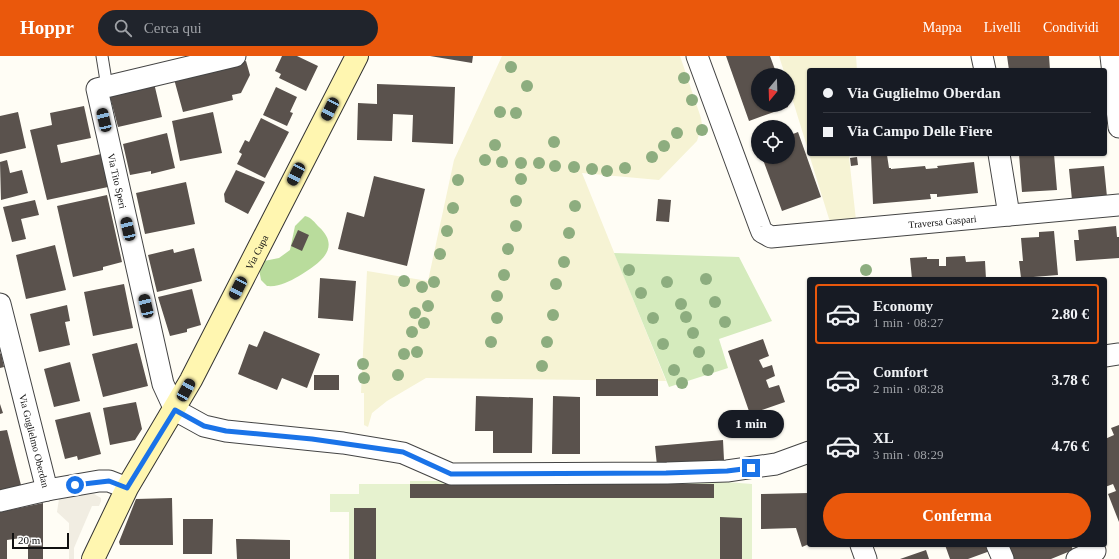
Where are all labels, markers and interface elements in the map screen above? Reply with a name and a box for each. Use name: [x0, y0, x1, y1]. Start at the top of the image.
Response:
search box: [98, 10, 378, 46]
text: Hoppr: [20, 17, 74, 38]
icon: search: [112, 17, 134, 39]
text: Cerca qui: [144, 20, 202, 36]
text: Mappa: [923, 20, 962, 35]
text: Livelli: [984, 20, 1021, 35]
text: Condividi: [1043, 20, 1099, 35]
north arrow: [751, 68, 795, 112]
map controls: [751, 68, 795, 164]
text: Via Guglielmo Oberdan: [847, 85, 1001, 101]
car: [319, 96, 341, 122]
car: [95, 107, 113, 133]
button: locate: [751, 120, 795, 164]
text: Via Campo Delle Fiere: [847, 123, 992, 139]
street label: Via Tito Speri: [106, 152, 129, 210]
car: [285, 161, 307, 187]
street label: Traversa Gaspari: [908, 213, 977, 230]
car: [119, 216, 137, 242]
street label: Via Cupa: [244, 233, 271, 271]
car: [227, 275, 249, 301]
car: [137, 293, 155, 319]
icon: car: [825, 296, 861, 332]
text: Economy: [873, 298, 933, 314]
text: 2.80 €: [1052, 306, 1089, 322]
text: 1 min · 08:27: [873, 315, 943, 330]
icon: car: [825, 362, 861, 398]
text: Comfort: [873, 364, 928, 380]
text: 3.78 €: [1052, 372, 1089, 388]
car: [175, 377, 197, 403]
text: 2 min · 08:28: [873, 381, 943, 396]
street label: Via Guglielmo Oberdan: [17, 393, 51, 489]
callout: 1 min: [718, 410, 784, 438]
text: 1 min: [735, 416, 767, 431]
icon: car: [825, 428, 861, 464]
text: XL: [873, 430, 894, 446]
text: 4.76 €: [1052, 438, 1089, 454]
text: 3 min · 08:29: [873, 447, 943, 462]
route end: [742, 459, 760, 477]
route start: [66, 476, 84, 494]
button: Conferma: [823, 493, 1091, 539]
scale bar: [12, 531, 69, 550]
text: 20 m: [18, 534, 40, 546]

